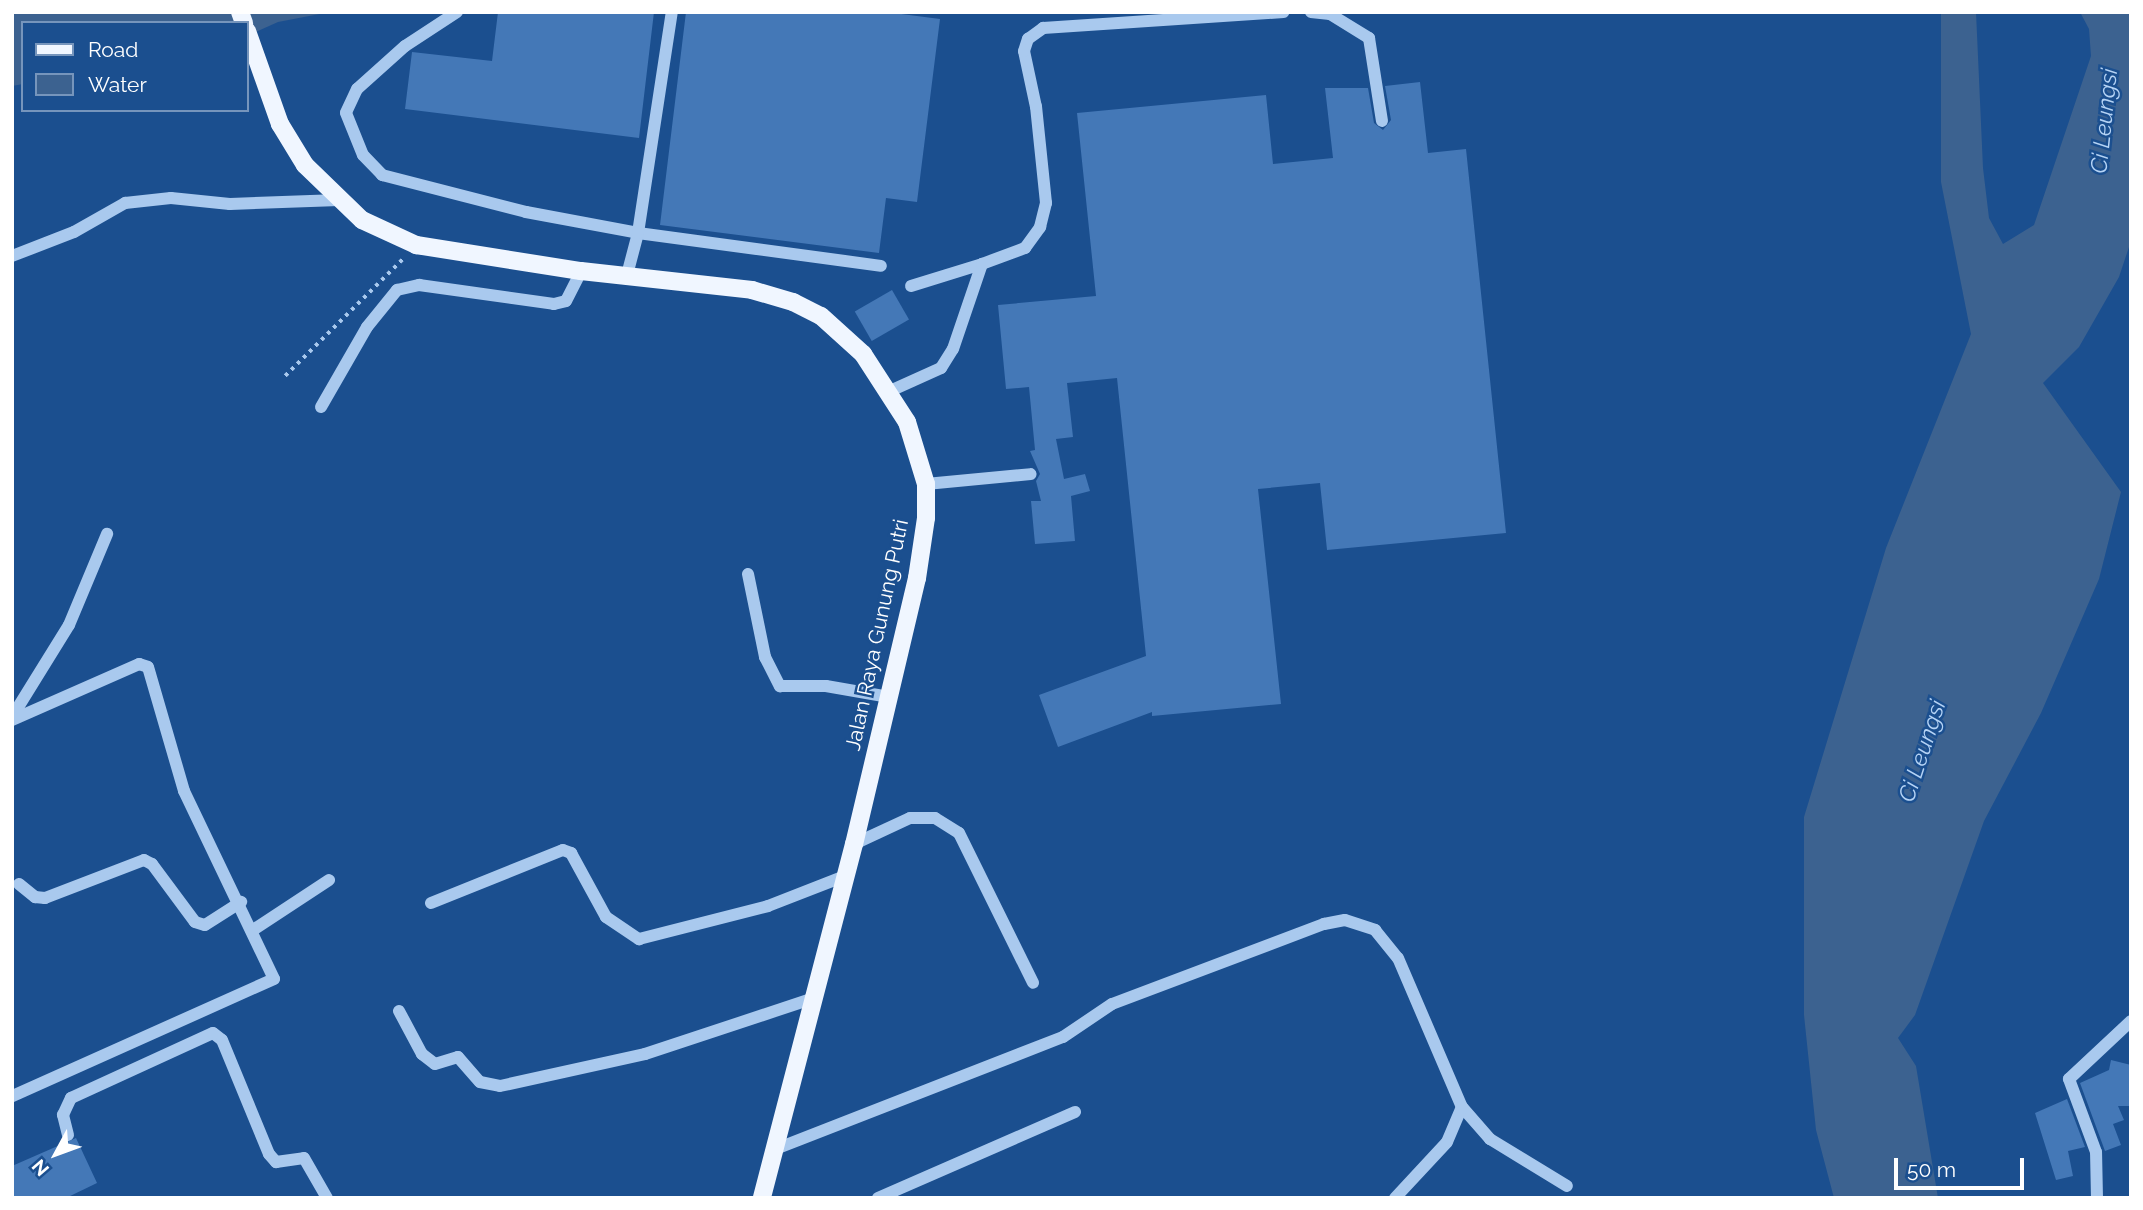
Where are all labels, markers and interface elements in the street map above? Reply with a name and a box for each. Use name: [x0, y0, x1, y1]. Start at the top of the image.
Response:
legend: [21, 21, 248, 112]
text: Road: [88, 37, 138, 62]
water label: Ci Leungsi: [2085, 67, 2123, 175]
text: Water: [88, 72, 147, 97]
street label: Jalan Raya Gunung Putri: [840, 517, 914, 753]
water label: Ci Leungsi: [1893, 697, 1951, 805]
north arrow: [21, 1119, 91, 1189]
scale bar: [1898, 1144, 2028, 1188]
text: N: [27, 1155, 53, 1180]
text: 50 m: [1907, 1157, 1956, 1182]

